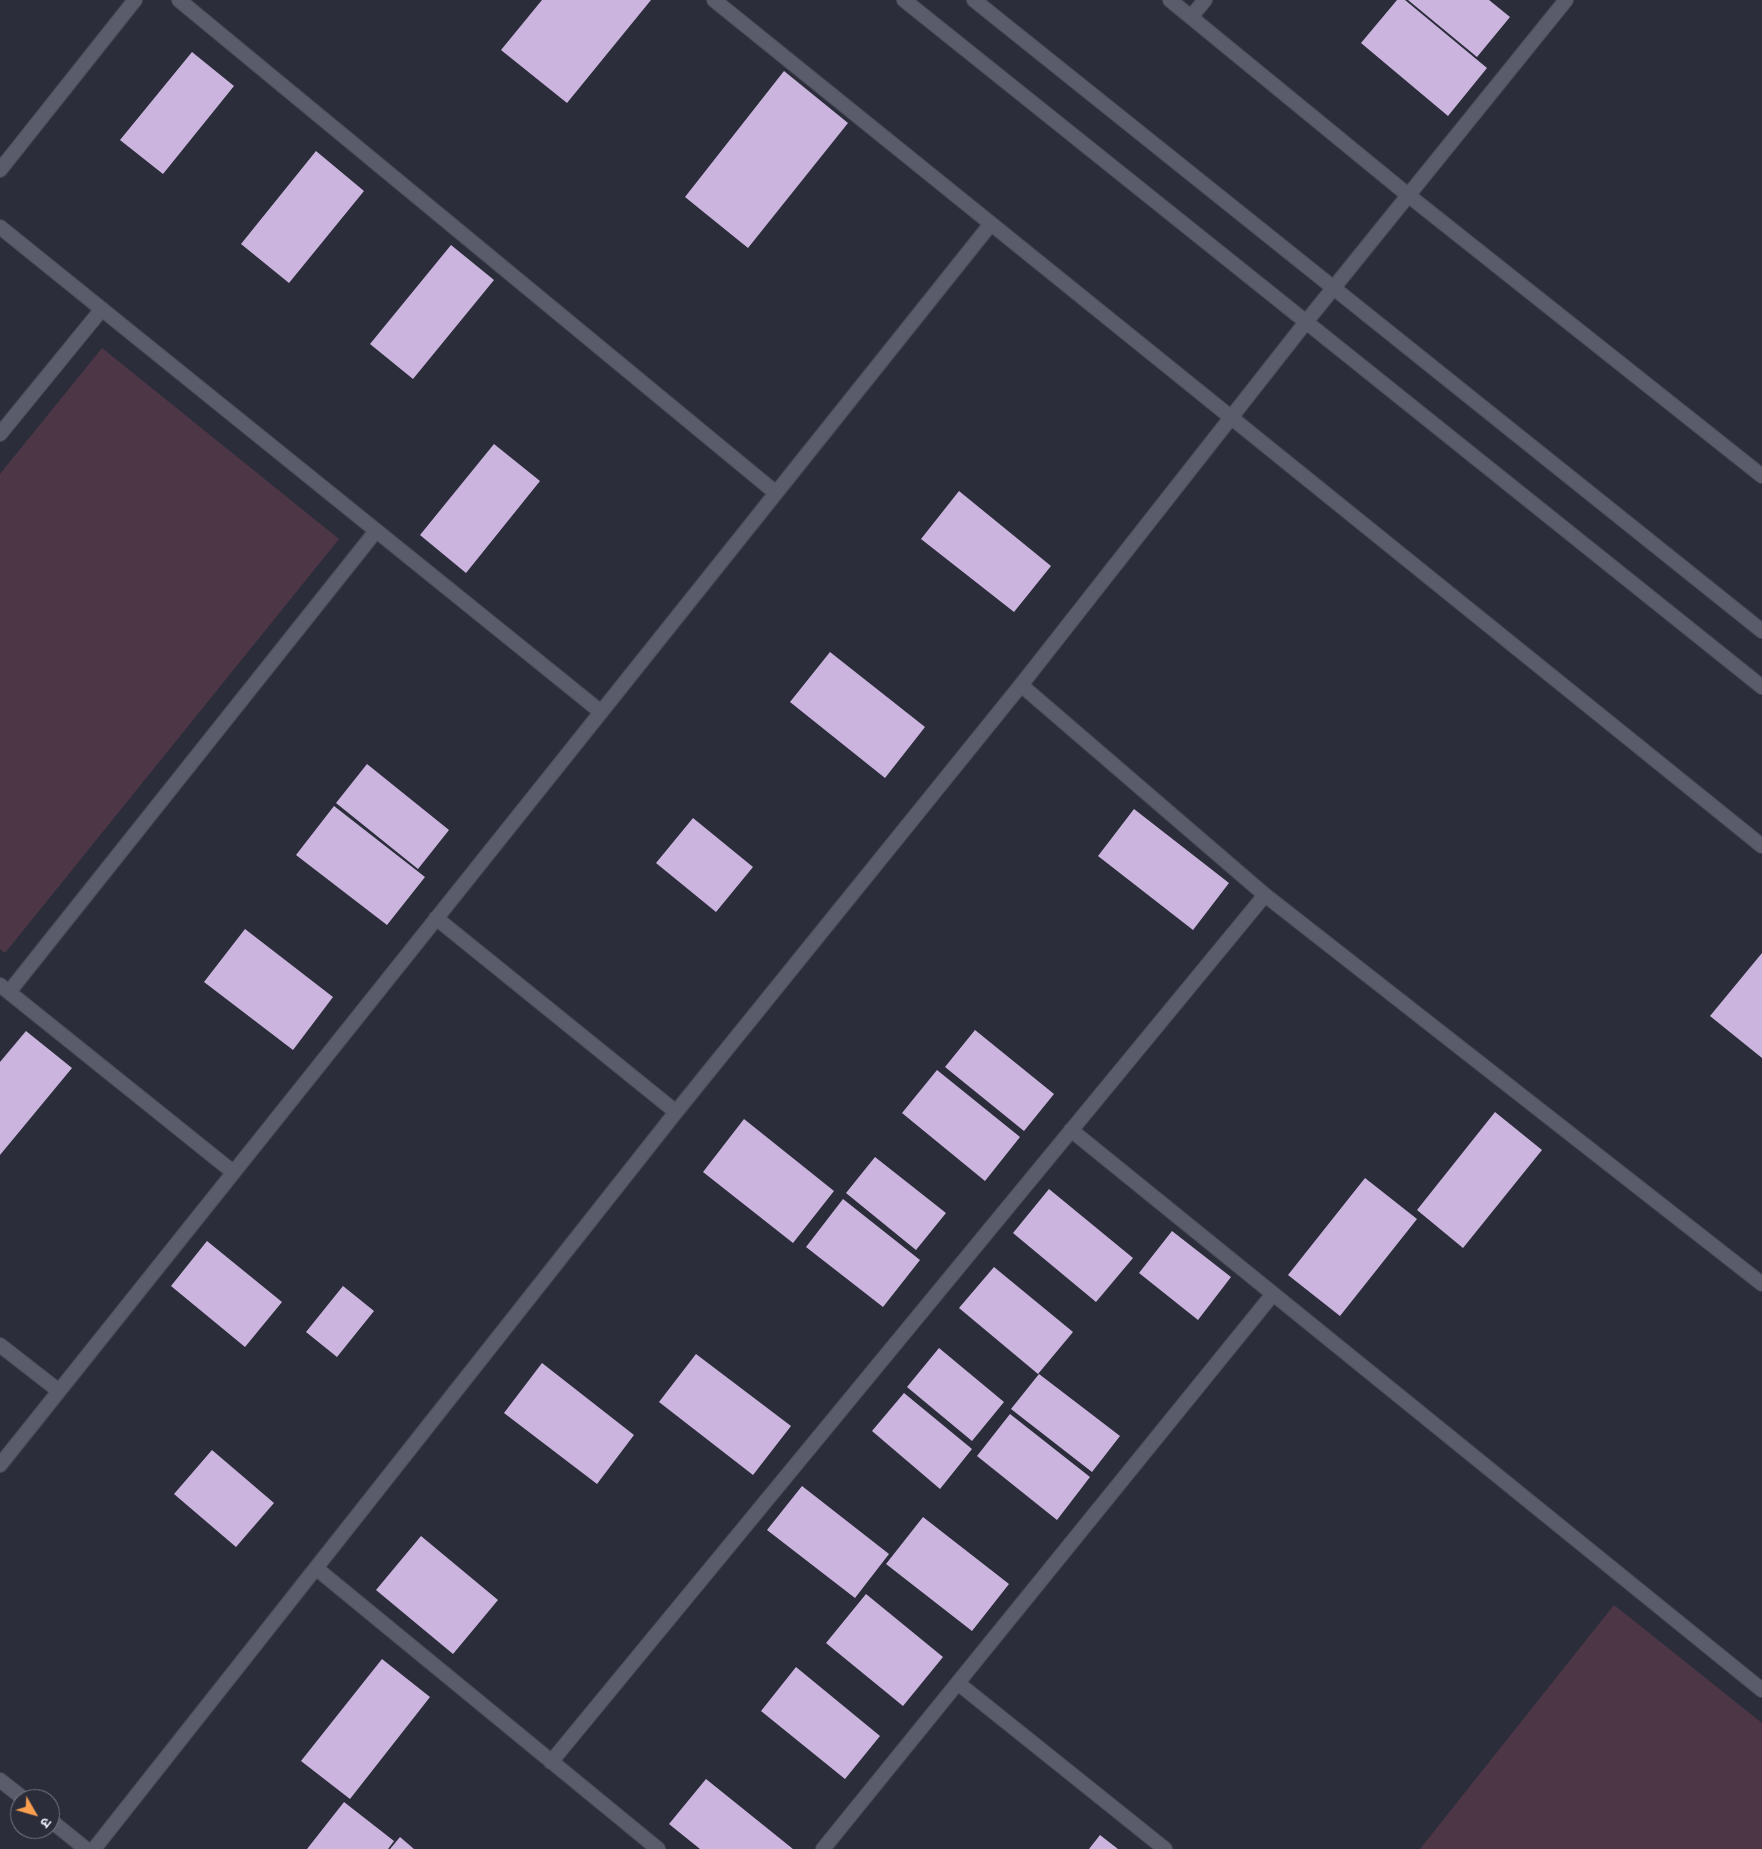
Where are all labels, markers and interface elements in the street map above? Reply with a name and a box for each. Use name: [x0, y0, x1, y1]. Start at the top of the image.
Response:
north arrow: [10, 1789, 60, 1839]
text: उ: [37, 1814, 56, 1831]

